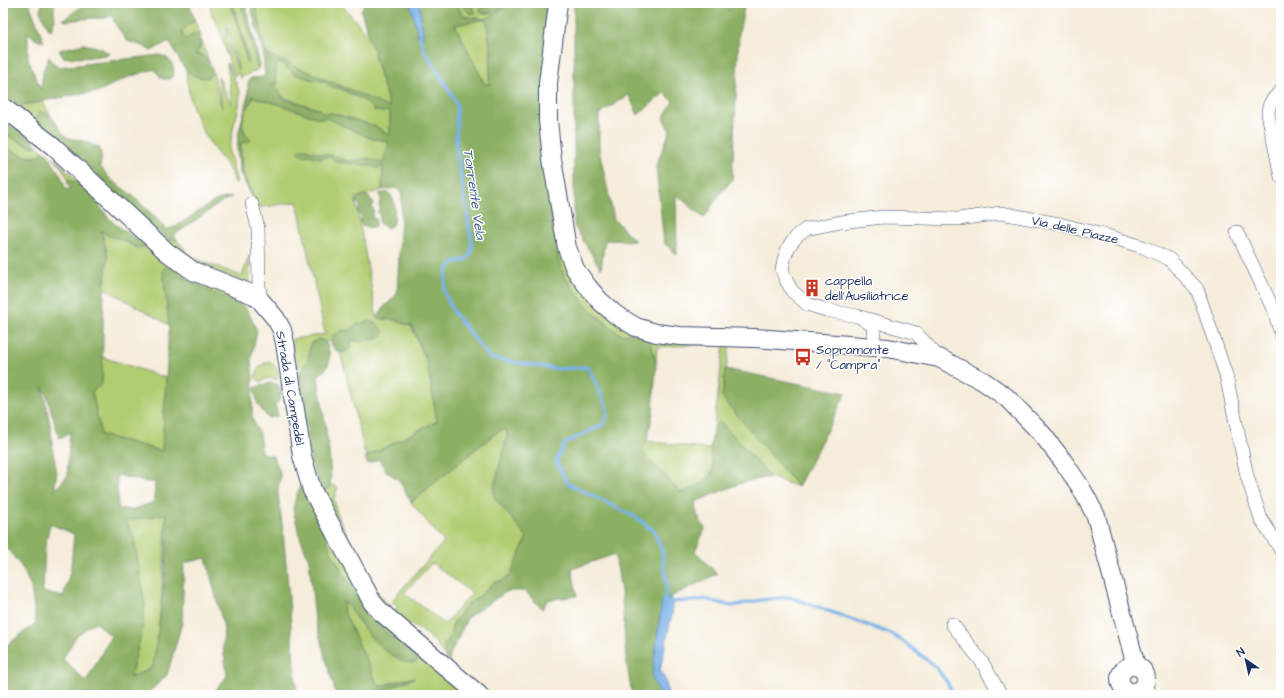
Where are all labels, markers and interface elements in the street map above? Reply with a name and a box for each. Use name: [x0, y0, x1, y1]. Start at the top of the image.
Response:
water label: Torrente Vela: [458, 147, 490, 241]
street label: Via delle Piazze: [1030, 211, 1120, 249]
place label: cappella dell'Ausiliatrice: [825, 272, 909, 305]
building icon: cappella dell'Ausiliatrice: [802, 278, 822, 298]
street label: Strada di Campedèl: [271, 329, 309, 447]
place label: Sopramonte / "Campra": [816, 341, 889, 374]
bus stop icon: Sopramonte / "Campra": [793, 347, 813, 367]
north arrow: [1226, 640, 1266, 680]
text: N: [1234, 644, 1248, 660]

